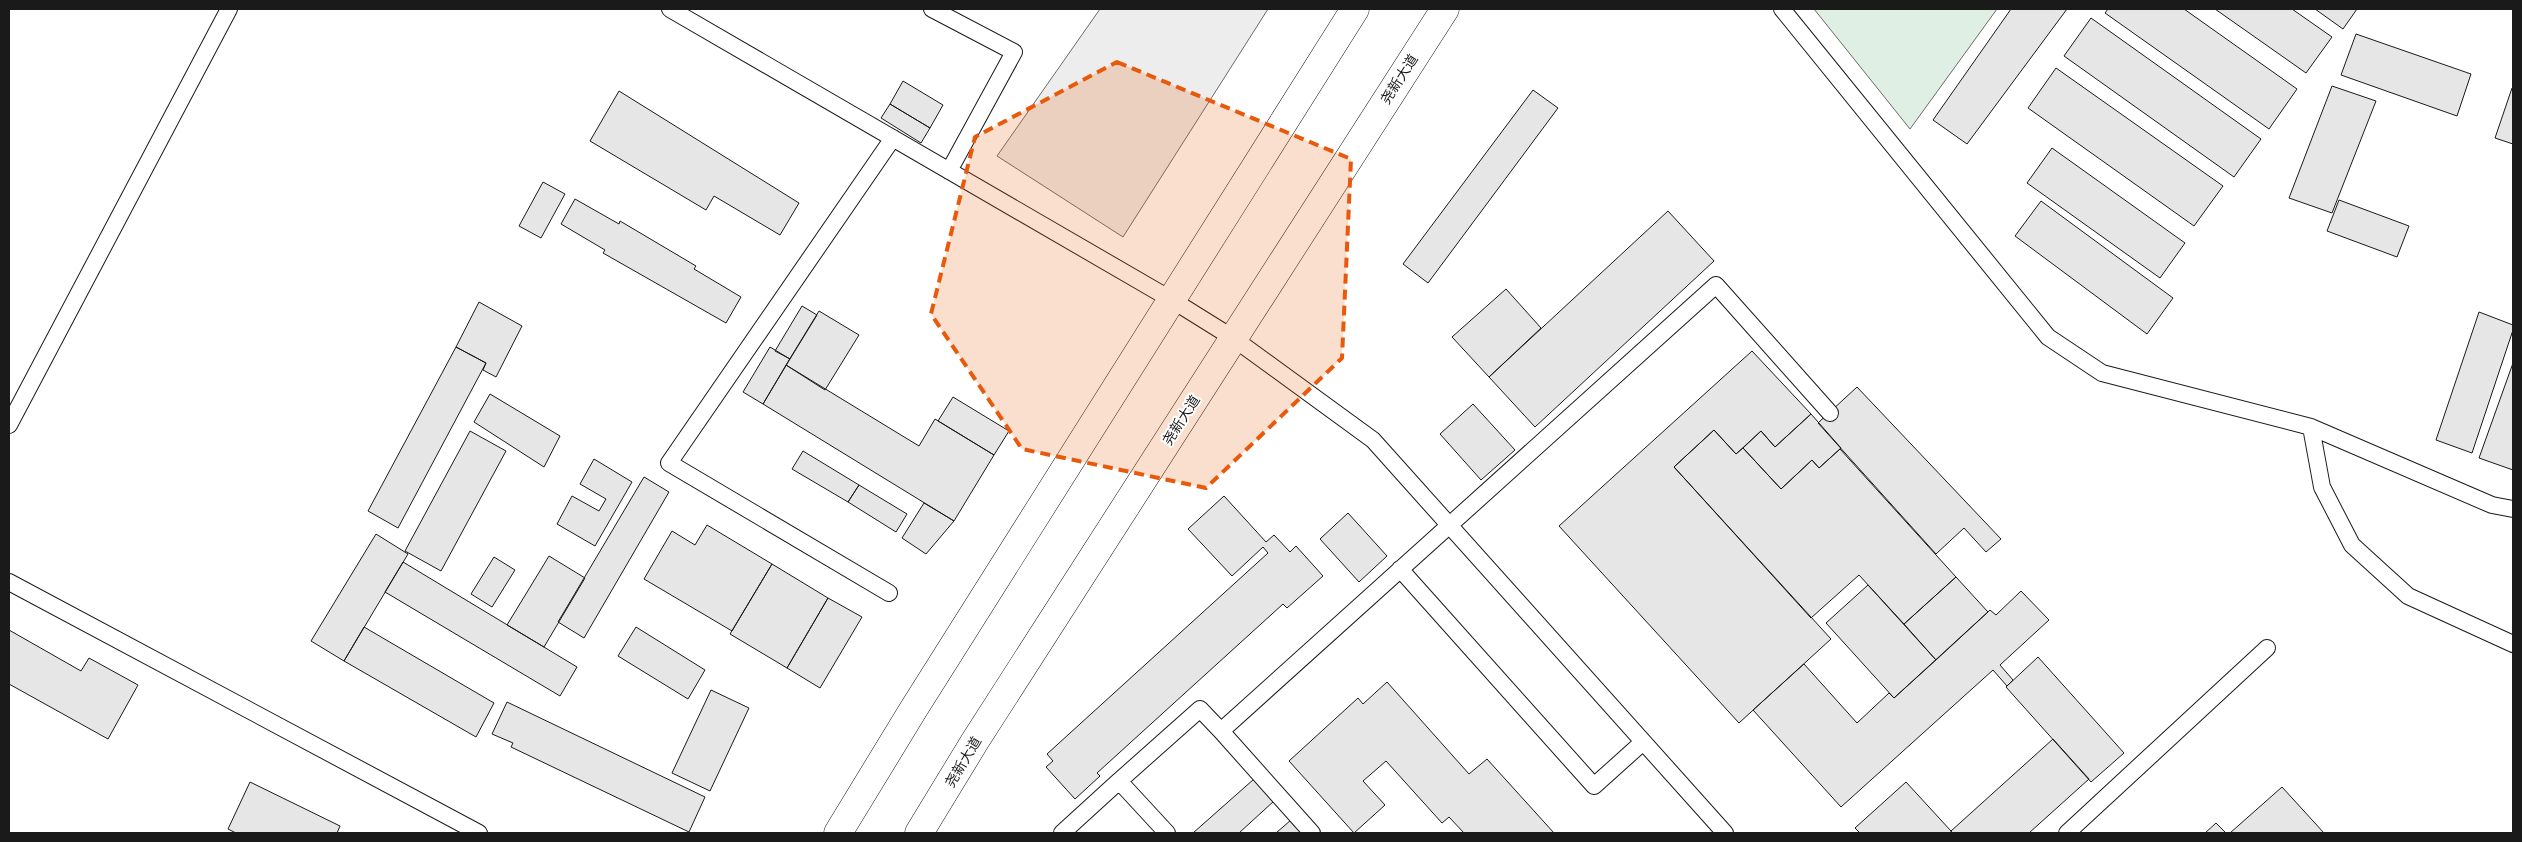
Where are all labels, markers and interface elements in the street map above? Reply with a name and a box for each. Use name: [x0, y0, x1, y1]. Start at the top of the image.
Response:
street label: 尧新大道: [1375, 50, 1423, 108]
street label: 尧新大道: [1157, 391, 1205, 449]
street label: 尧新大道: [940, 733, 986, 791]

